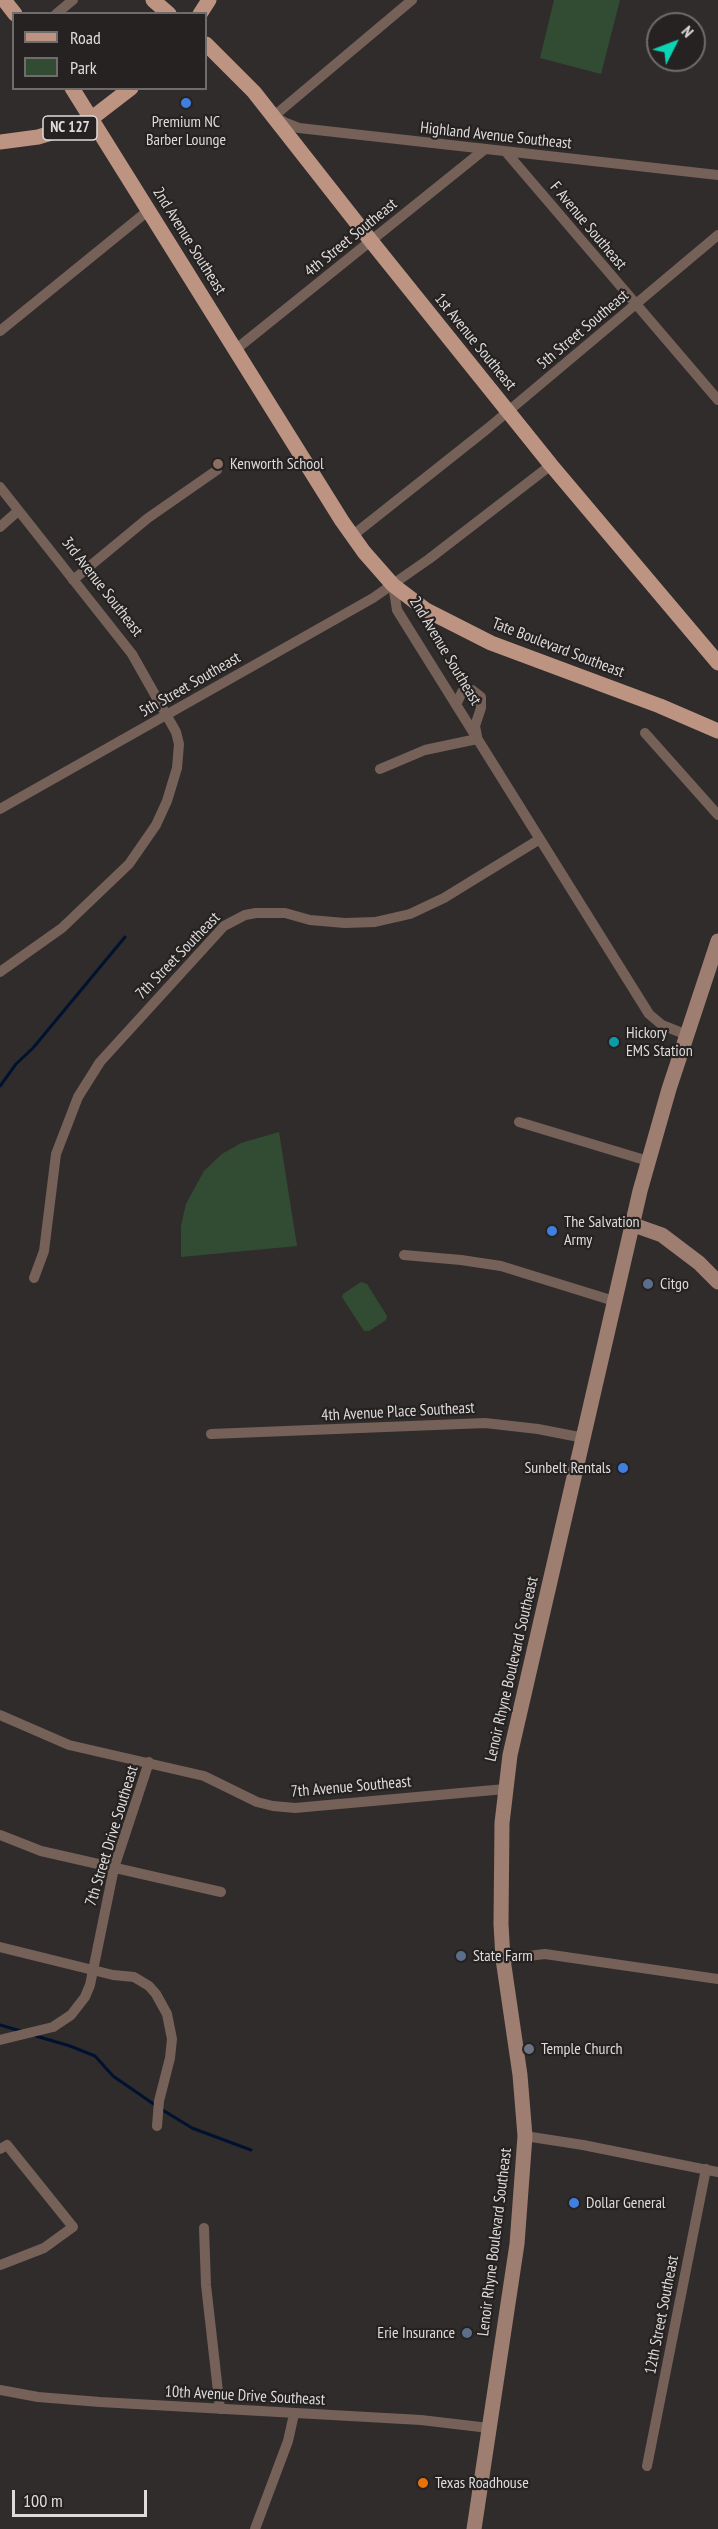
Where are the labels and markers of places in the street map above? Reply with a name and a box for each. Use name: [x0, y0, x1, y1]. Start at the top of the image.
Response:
marker: Premium NC Barber Lounge: [179, 96, 193, 110]
place label: Premium NC Barber Lounge: [146, 112, 226, 150]
place label: Kenworth School: [230, 454, 324, 474]
marker: Kenworth School: [211, 457, 225, 471]
place label: Hickory EMS Station: [626, 1023, 693, 1061]
marker: Hickory EMS Station: [607, 1035, 621, 1049]
place label: The Salvation Army: [564, 1212, 640, 1250]
marker: The Salvation Army: [545, 1224, 559, 1238]
place label: Citgo: [660, 1274, 689, 1294]
marker: Citgo: [641, 1277, 655, 1291]
place label: Sunbelt Rentals: [524, 1458, 611, 1478]
marker: Sunbelt Rentals: [616, 1461, 630, 1475]
place label: State Farm: [473, 1946, 533, 1966]
marker: State Farm: [454, 1949, 468, 1963]
place label: Temple Church: [541, 2039, 623, 2059]
marker: Temple Church: [522, 2042, 536, 2056]
place label: Dollar General: [586, 2193, 666, 2213]
marker: Dollar General: [567, 2196, 581, 2210]
place label: Erie Insurance: [377, 2323, 455, 2343]
marker: Erie Insurance: [460, 2326, 474, 2340]
place label: Texas Roadhouse: [435, 2473, 529, 2493]
marker: Texas Roadhouse: [416, 2476, 430, 2490]

